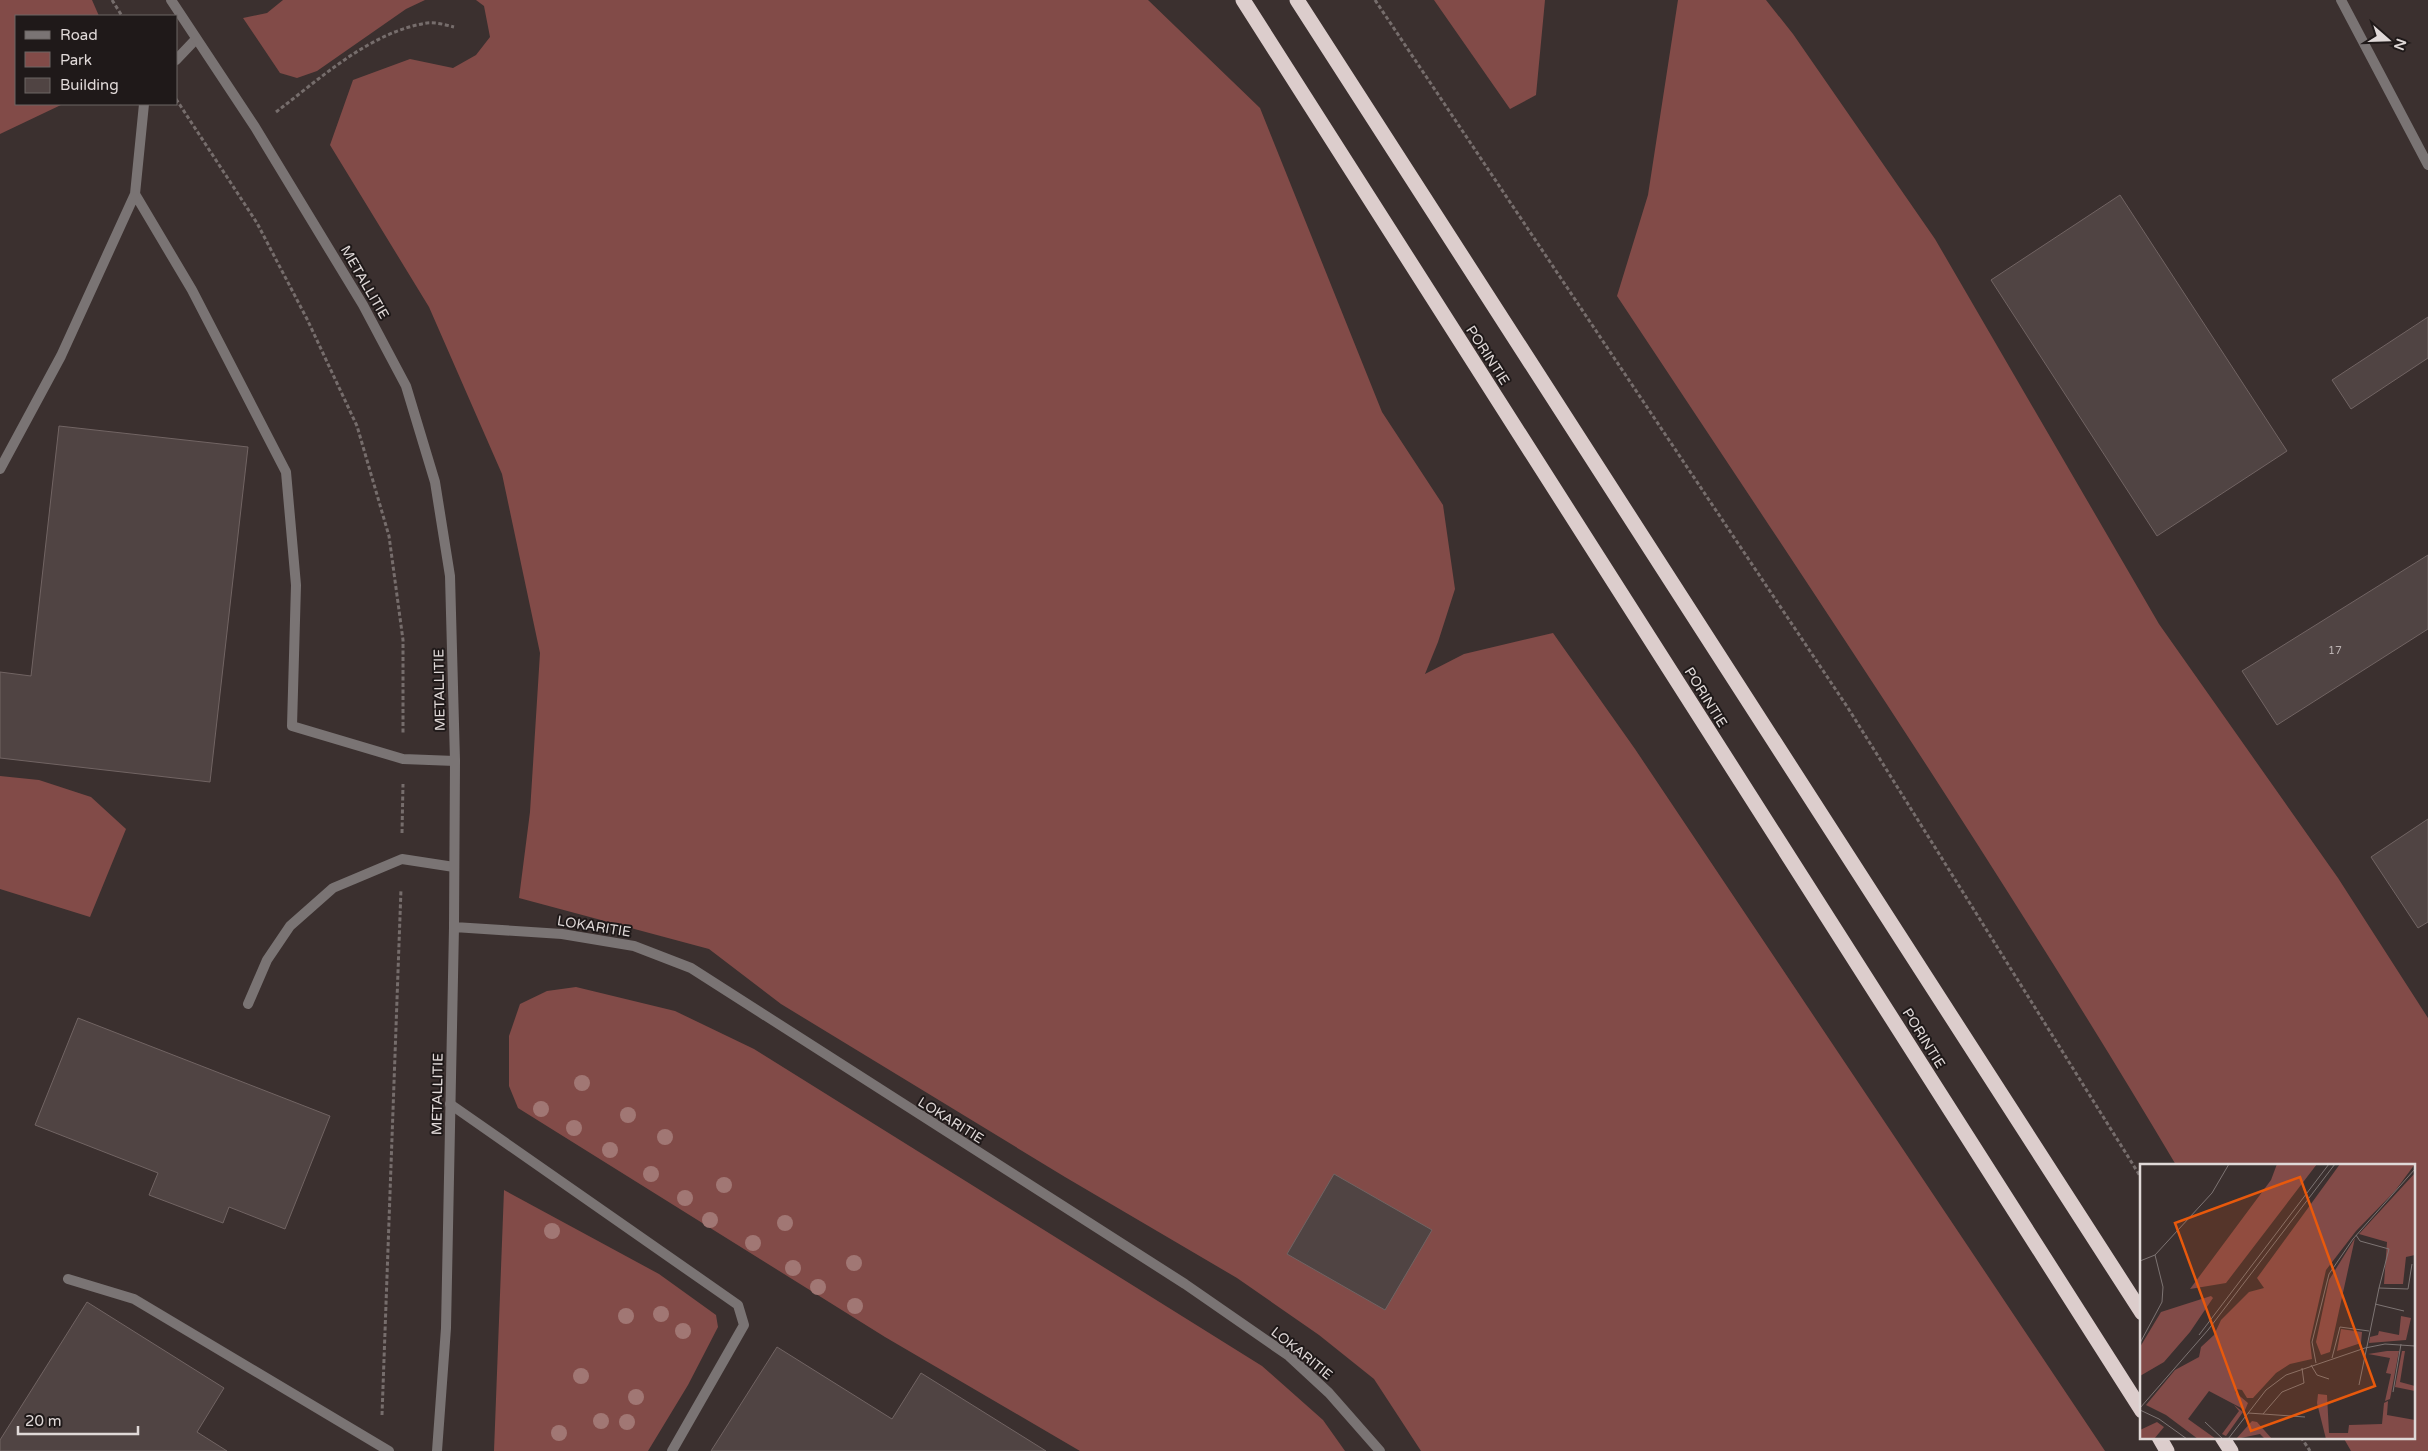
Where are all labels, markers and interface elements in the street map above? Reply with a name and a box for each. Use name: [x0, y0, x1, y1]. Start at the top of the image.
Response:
legend: [15, 15, 178, 105]
north arrow: [2363, 15, 2413, 65]
text: Road: [60, 26, 98, 44]
text: N: [2390, 36, 2410, 52]
text: Park: [60, 51, 92, 69]
text: Building: [60, 76, 119, 94]
street label: METALLITIE: [337, 242, 392, 322]
street label: PORINTIE: [1462, 322, 1513, 388]
house number: 17: [2328, 644, 2342, 657]
street label: METALLITIE: [430, 649, 449, 731]
street label: PORINTIE: [1680, 664, 1731, 730]
street label: LOKARITIE: [556, 912, 632, 941]
street label: PORINTIE: [1898, 1005, 1949, 1071]
street label: METALLITIE: [428, 1053, 447, 1135]
street label: LOKARITIE: [915, 1094, 987, 1147]
inset map: [2140, 1164, 2416, 1438]
street label: LOKARITIE: [1267, 1323, 1336, 1383]
scale bar: [18, 1404, 138, 1436]
text: 20 m: [25, 1412, 62, 1430]

